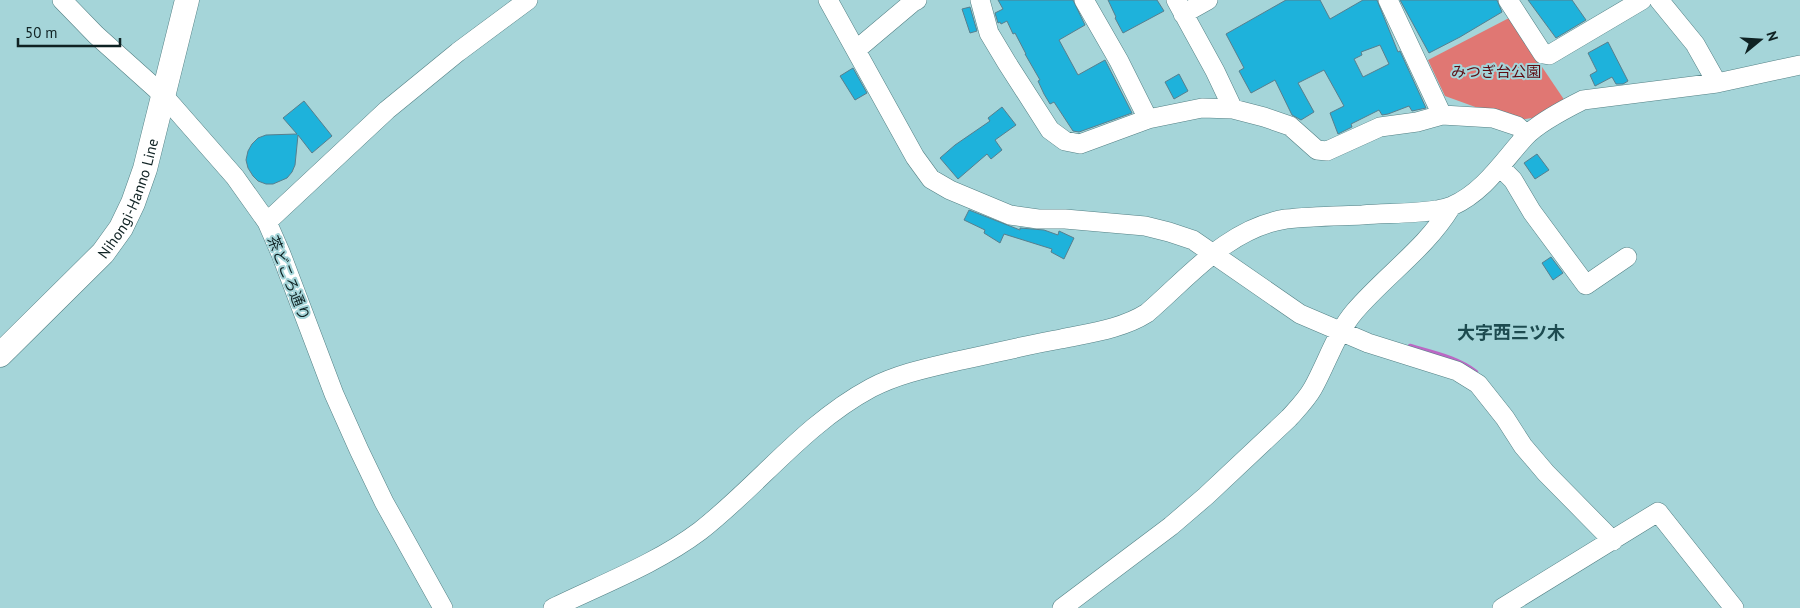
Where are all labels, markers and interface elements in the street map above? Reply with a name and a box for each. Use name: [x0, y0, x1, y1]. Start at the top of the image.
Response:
scale bar: [18, 15, 120, 47]
north arrow: [1735, 15, 1785, 65]
text: 50 m: [25, 23, 58, 42]
text: N: [1762, 29, 1782, 43]
park label: みつぎ台公園: [1451, 62, 1541, 81]
street label: Nihongi-Hanno Line: [93, 136, 162, 262]
street label: 茶どころ通り: [263, 233, 315, 323]
district label: 大字西三ツ木: [1457, 321, 1565, 344]

